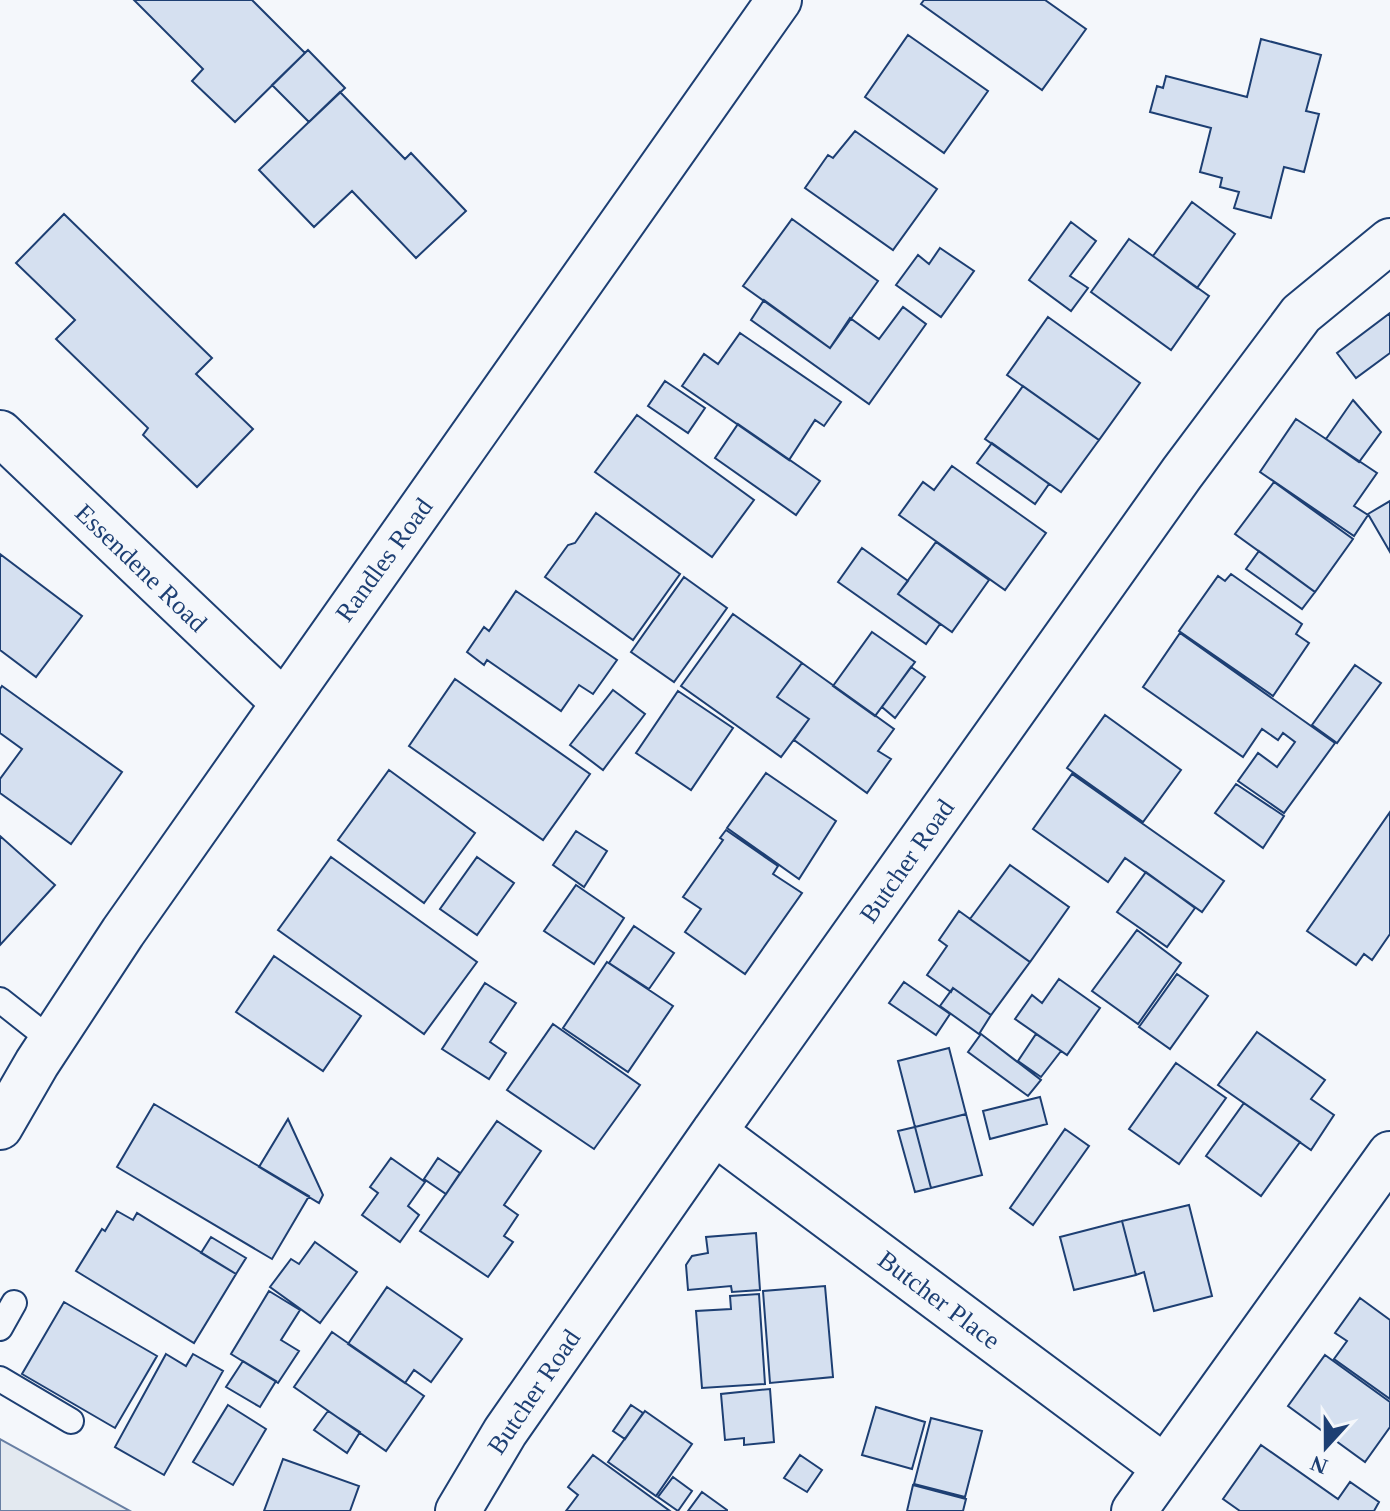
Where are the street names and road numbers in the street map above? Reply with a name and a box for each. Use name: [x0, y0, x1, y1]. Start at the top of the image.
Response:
street label: Randles Road: [330, 493, 438, 627]
street label: Essendene Road: [69, 498, 213, 638]
street label: Butcher Road: [854, 794, 960, 928]
street label: Butcher Place: [872, 1245, 1006, 1355]
street label: Butcher Road: [482, 1324, 586, 1460]

